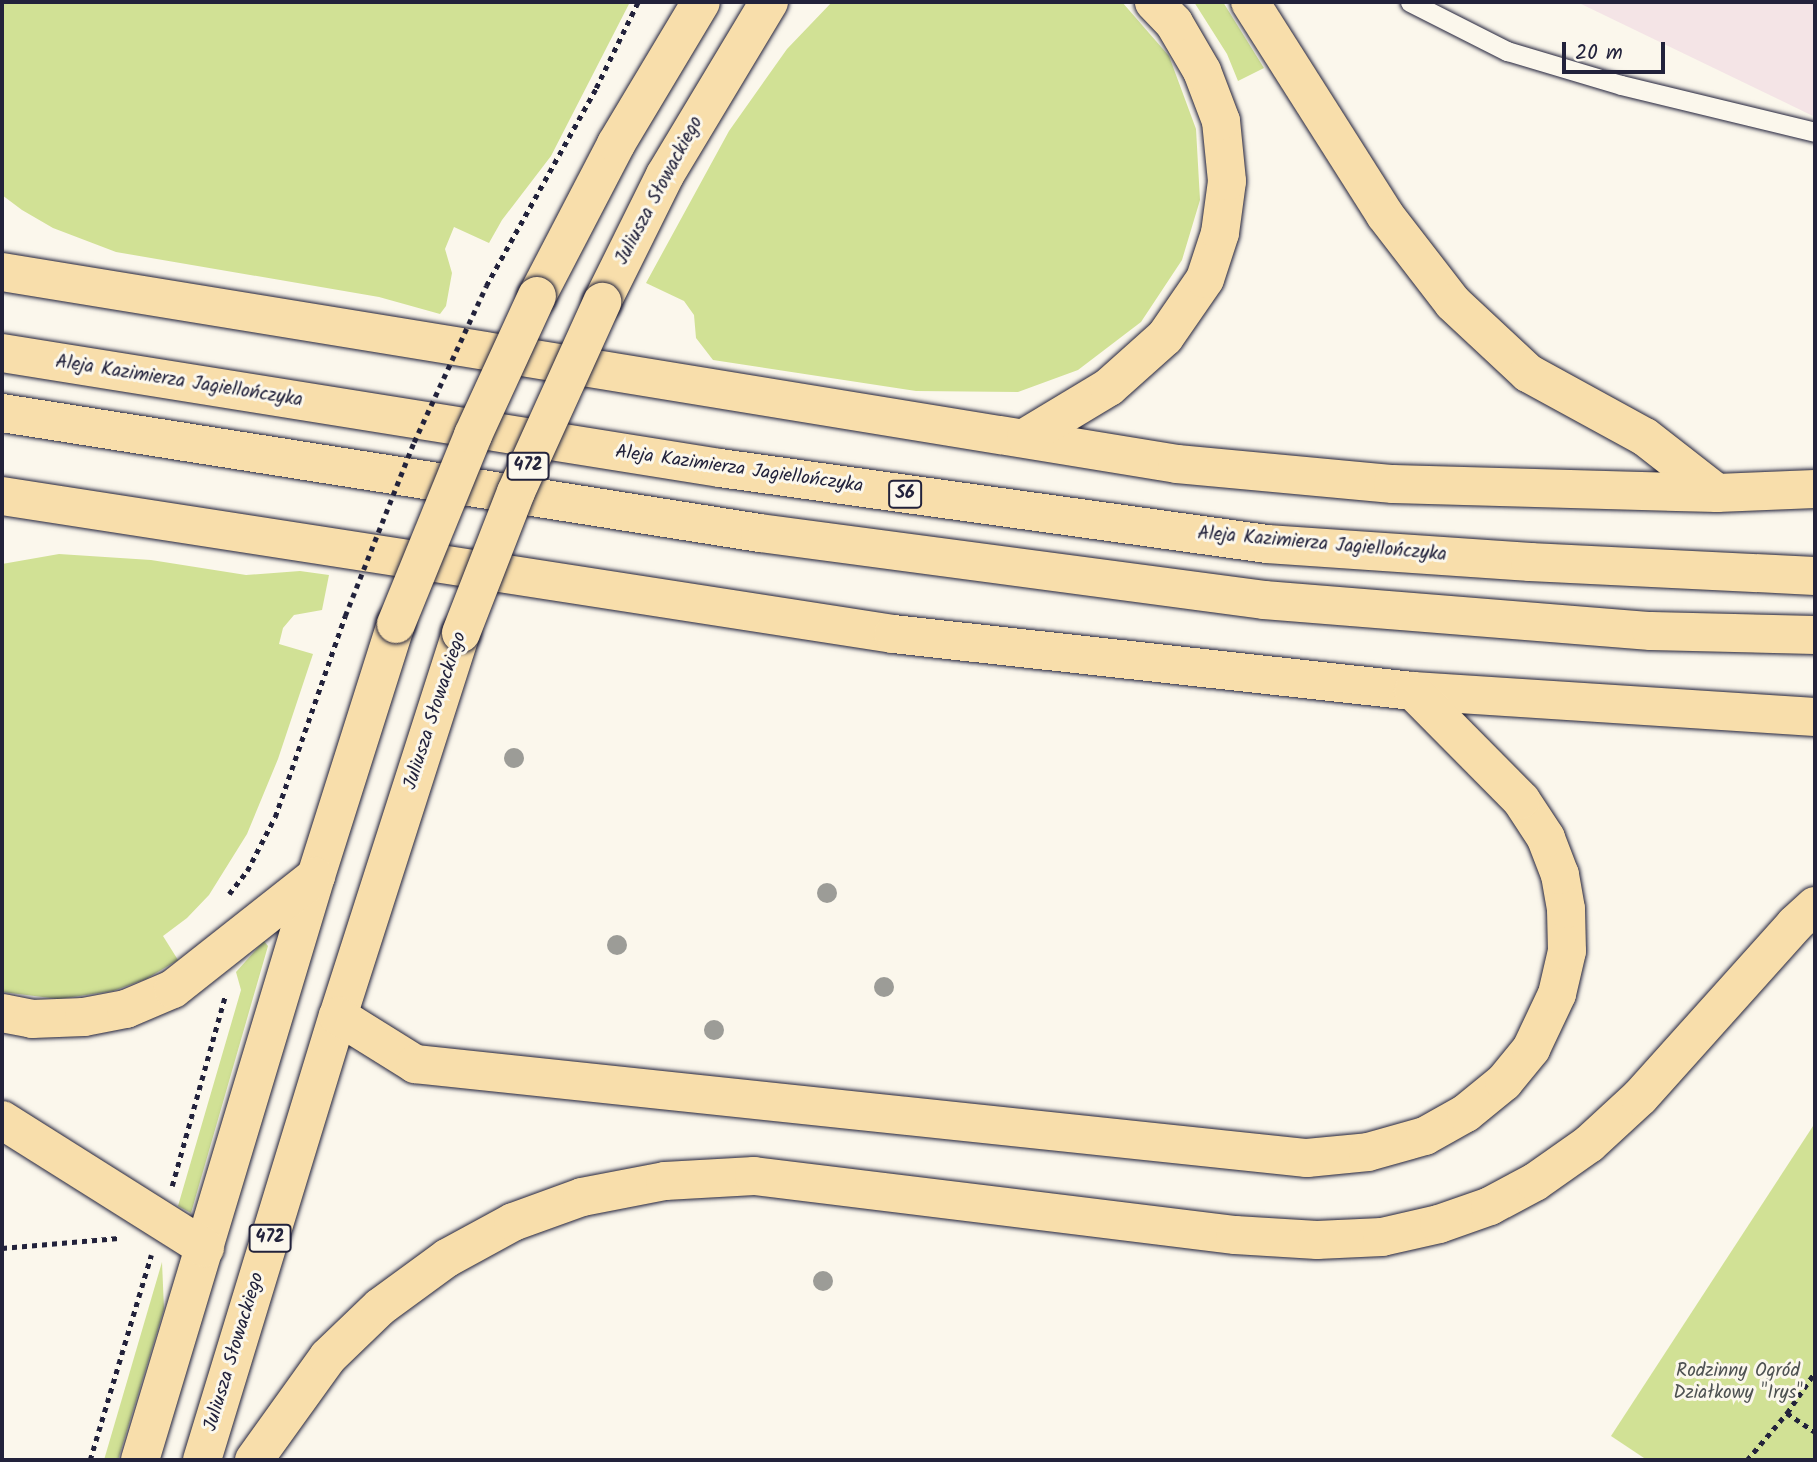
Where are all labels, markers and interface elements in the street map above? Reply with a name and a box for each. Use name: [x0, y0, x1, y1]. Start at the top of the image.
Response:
scale bar: [1565, 28, 1668, 72]
text: 20 m: [1575, 37, 1623, 70]
street label: Juliusza Słowackiego: [611, 113, 709, 269]
street label: Aleja Kazimierza Jagiellończyka: [54, 351, 304, 413]
street label: Aleja Kazimierza Jagiellończyka: [614, 441, 864, 499]
road number: 472: [505, 452, 551, 480]
road number: S6: [888, 480, 922, 508]
street label: Aleja Kazimierza Jagiellończyka: [1196, 523, 1448, 567]
street label: Juliusza Słowackiego: [400, 629, 472, 793]
road number: 472: [247, 1224, 293, 1252]
street label: Juliusza Słowackiego: [200, 1270, 270, 1434]
park label: Rodzinny Ogród Działkowy "Irys": [1673, 1361, 1803, 1405]

